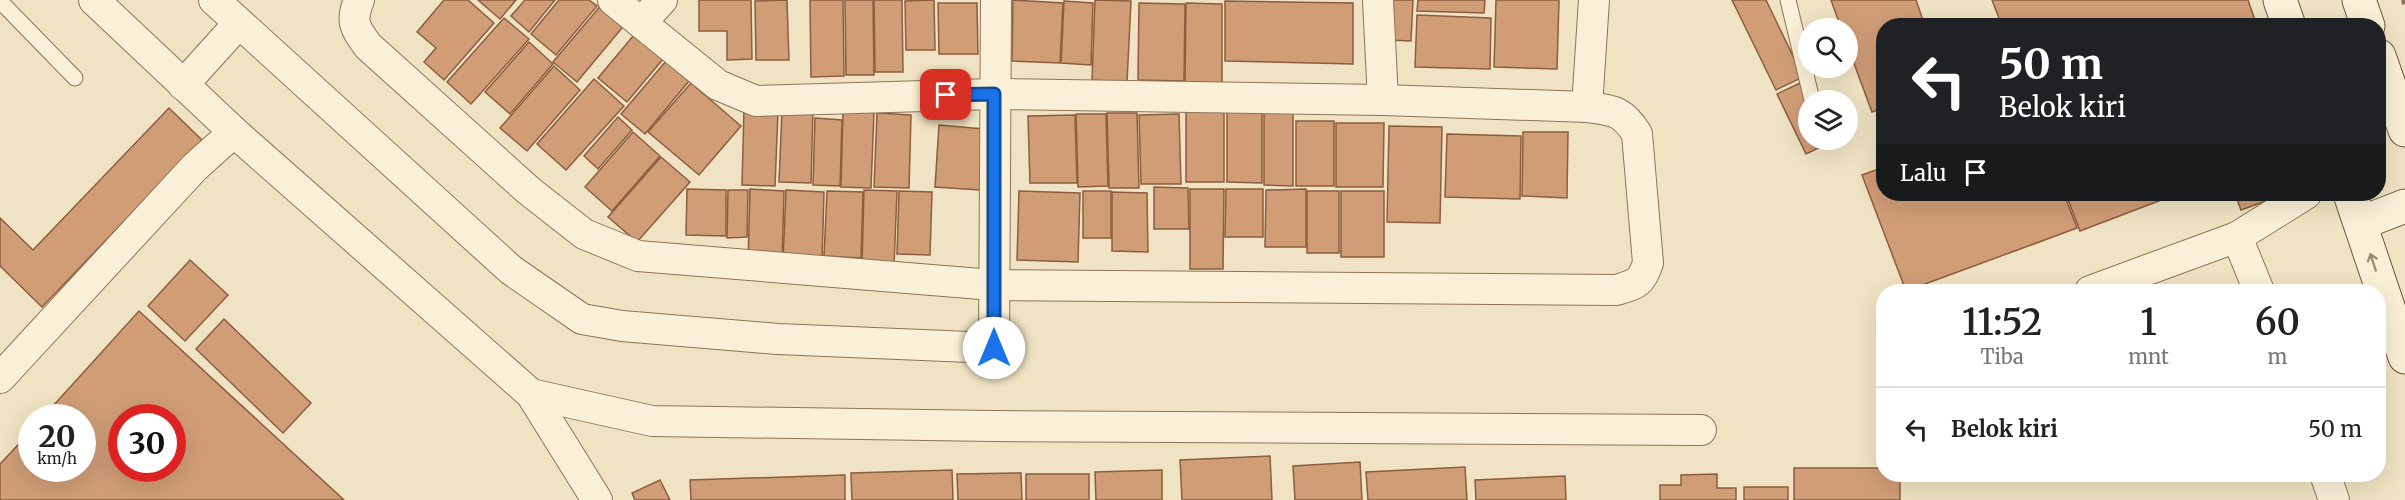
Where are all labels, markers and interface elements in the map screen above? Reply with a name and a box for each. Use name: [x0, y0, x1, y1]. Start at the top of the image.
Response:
map controls: [1798, 18, 1858, 150]
button: search: [1798, 18, 1858, 78]
text: 50 m: [1999, 38, 2103, 90]
icon: left: [1900, 42, 1978, 120]
pin: [920, 69, 971, 120]
icon: arrive: [929, 78, 962, 111]
button: layers: [1798, 90, 1858, 150]
text: Belok kiri: [1999, 90, 2126, 124]
icon: arrive: [1959, 156, 1992, 189]
text: Lalu: [1900, 159, 1947, 187]
one-way arrow: [2367, 253, 2378, 272]
text: 11:52: [1962, 300, 2042, 345]
text: 1: [2140, 300, 2157, 345]
text: 60: [2255, 300, 2300, 345]
position arrow: [962, 316, 1026, 380]
text: Tiba: [1981, 344, 2024, 369]
text: mnt: [2128, 344, 2169, 369]
text: m: [2267, 344, 2287, 369]
speed limit sign: 30: [108, 404, 186, 482]
icon: left: [1900, 413, 1933, 446]
text: Belok kiri: [1951, 415, 2058, 443]
text: 50 m: [2308, 415, 2362, 443]
text: 20: [38, 417, 76, 455]
text: km/h: [37, 449, 77, 468]

